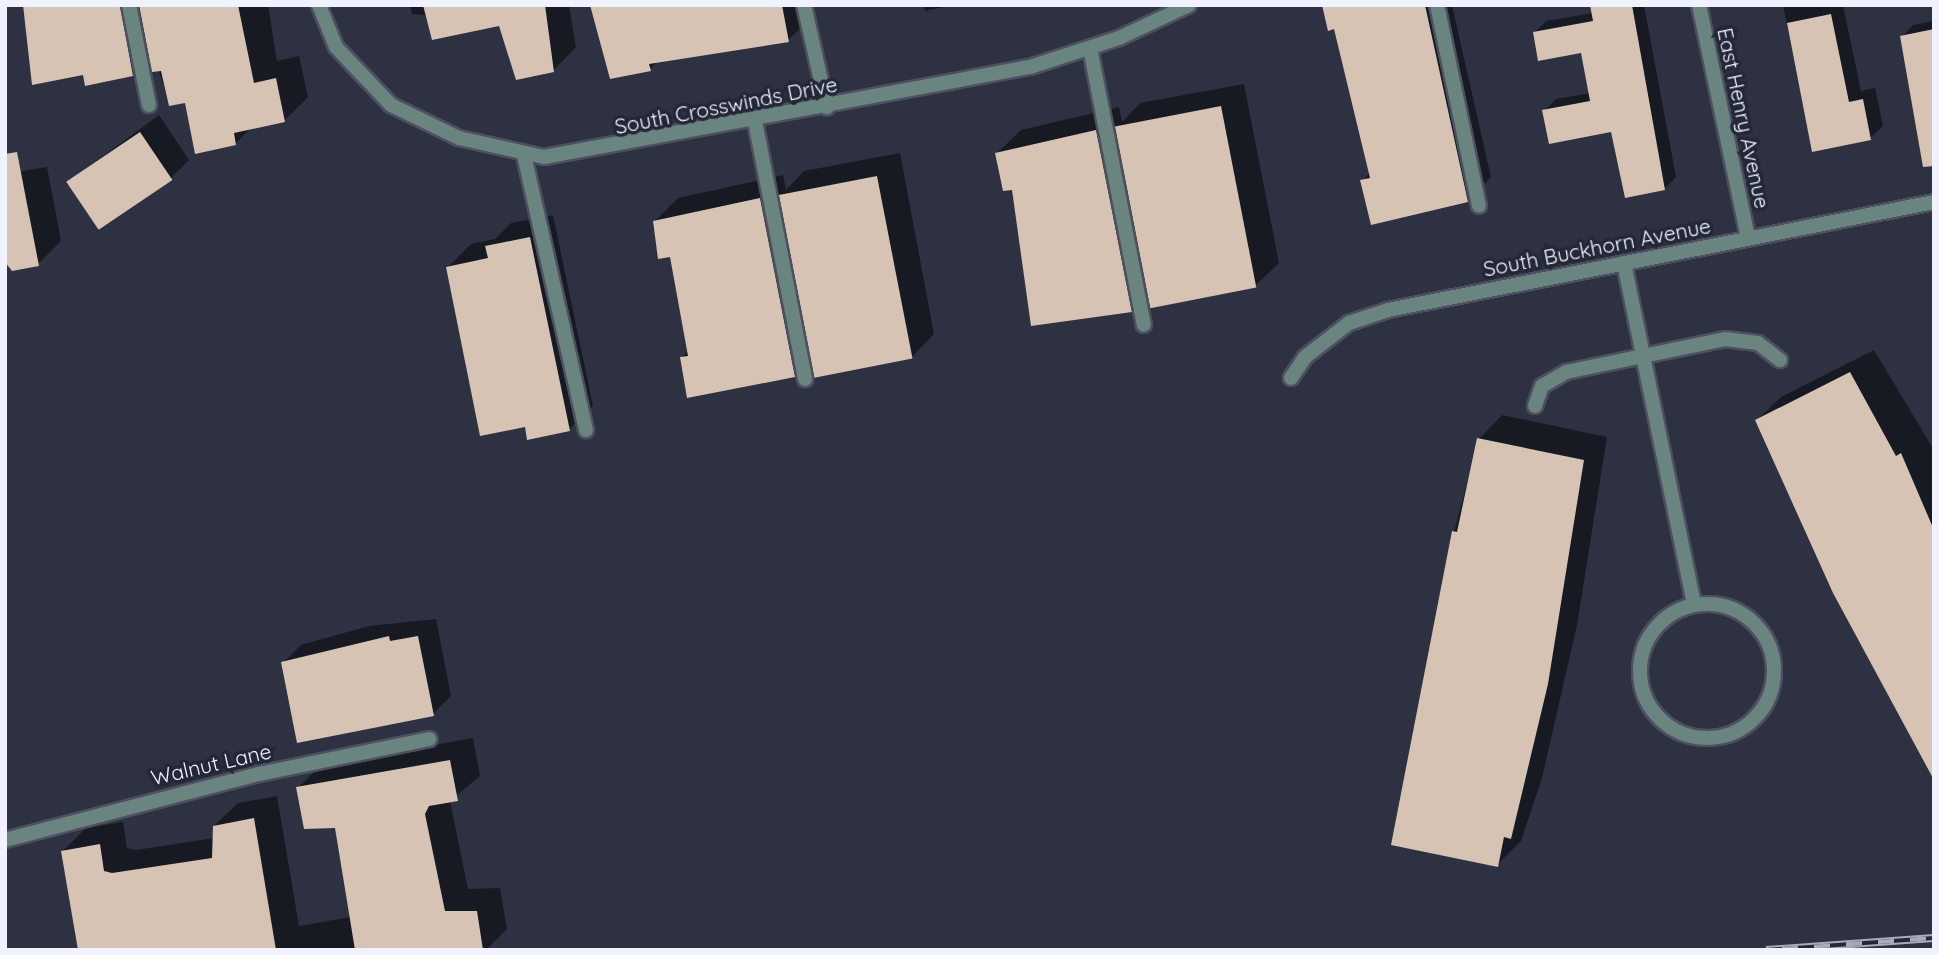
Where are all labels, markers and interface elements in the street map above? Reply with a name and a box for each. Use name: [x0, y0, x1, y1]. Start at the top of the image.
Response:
street label: East Henry Avenue: [1713, 25, 1775, 211]
street label: South Crosswinds Drive: [613, 71, 839, 139]
street label: South Buckhorn Avenue: [1481, 213, 1713, 281]
street label: Walnut Lane: [148, 738, 274, 790]

